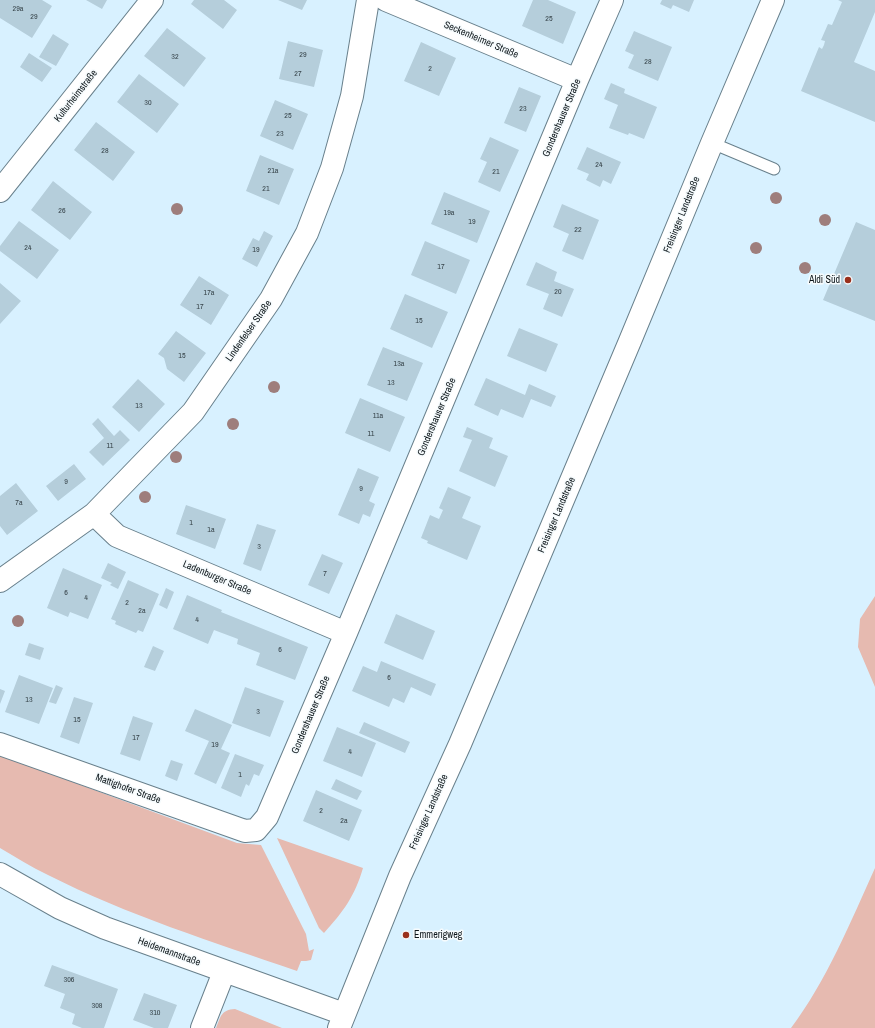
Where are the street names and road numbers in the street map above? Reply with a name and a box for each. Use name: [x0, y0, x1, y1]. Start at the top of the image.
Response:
street label: Seckenheimer Straße: [442, 19, 520, 61]
street label: Kulturheimstraße: [52, 68, 100, 124]
street label: Gondershauser Straße: [540, 77, 584, 159]
street label: Freisinger Landstraße: [661, 175, 703, 255]
street label: Lindenfelser Straße: [223, 298, 275, 364]
street label: Gondershauser Straße: [415, 376, 459, 458]
street label: Freisinger Landstraße: [536, 475, 578, 555]
street label: Ladenburger Straße: [181, 558, 253, 598]
street label: Gondershauser Straße: [289, 674, 333, 756]
street label: Mattighofer Straße: [94, 772, 162, 806]
street label: Freisinger Landstraße: [407, 773, 451, 851]
street label: Heidemannstraße: [136, 935, 202, 969]

